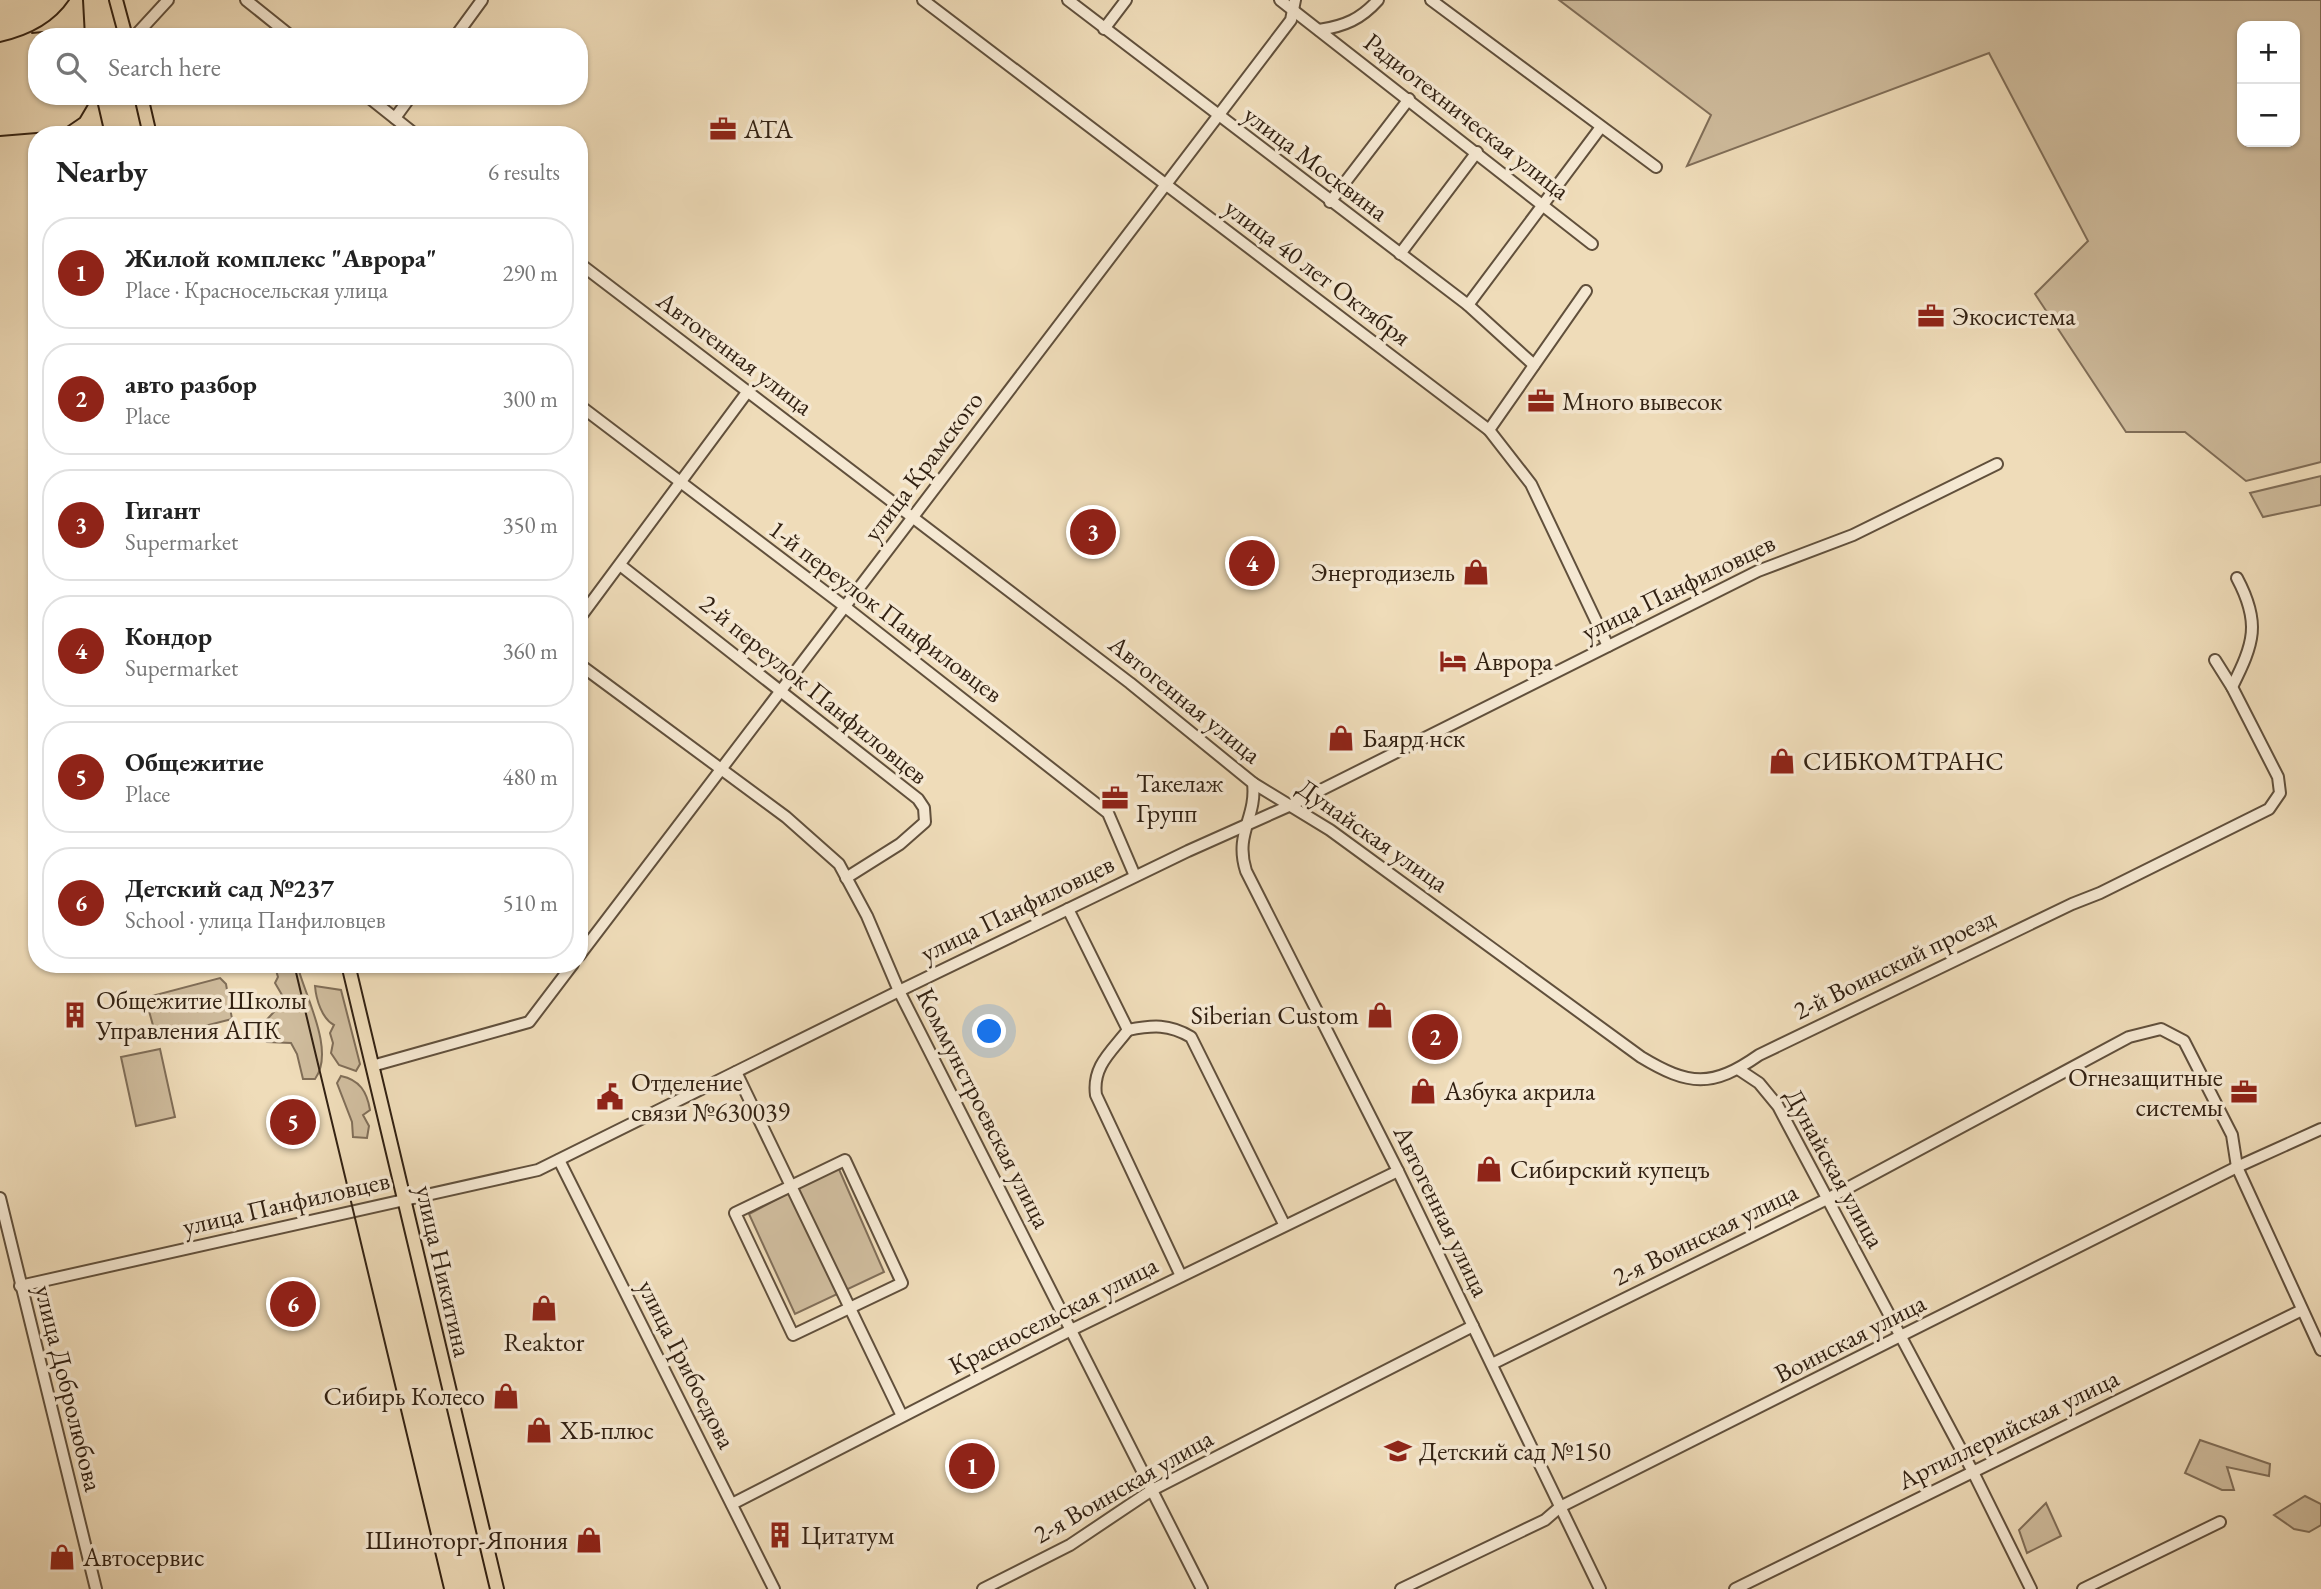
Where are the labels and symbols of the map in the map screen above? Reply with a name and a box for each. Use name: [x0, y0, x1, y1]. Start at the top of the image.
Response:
street label: Радиотехническая улица: [1357, 25, 1577, 207]
street label: улица Москвина: [1237, 97, 1396, 229]
place label: АТА: [743, 112, 794, 146]
office icon: АТА: [708, 114, 738, 144]
street label: улица 40 лет Октября: [1218, 191, 1418, 353]
street label: Автогенная улица: [649, 283, 820, 423]
place label: Экосистема: [1952, 299, 2076, 333]
office icon: Экосистема: [1916, 301, 1946, 331]
street label: улица Крамского: [855, 384, 991, 548]
place label: Много вывесок: [1562, 384, 1723, 418]
office icon: Много вывесок: [1526, 386, 1556, 416]
pin: 3: [1070, 506, 1116, 558]
street label: 1-й переулок Панфиловцев: [762, 512, 1010, 710]
street label: улица Панфиловцев: [1576, 525, 1780, 649]
pin: 4: [1229, 537, 1275, 589]
place label: Энергодизель: [1311, 555, 1455, 589]
shop icon: Энергодизель: [1461, 557, 1491, 587]
street label: 2-й переулок Панфиловцев: [693, 586, 935, 792]
street label: Автогенная улица: [1101, 626, 1269, 771]
place label: Аврора: [1473, 644, 1553, 678]
hotel icon: Аврора: [1438, 646, 1468, 676]
place label: Баярд нск: [1362, 721, 1466, 755]
shop icon: Баярд нск: [1326, 723, 1356, 753]
place label: СИБКОМТРАНС: [1803, 744, 2004, 778]
shop icon: СИБКОМТРАНС: [1767, 746, 1797, 776]
place label: Такелаж Групп: [1136, 766, 1224, 830]
street label: Дунайская улица: [1291, 770, 1456, 900]
office icon: Такелаж Групп: [1100, 783, 1130, 813]
street label: улица Панфиловцев: [915, 846, 1119, 970]
street label: 2-й Воинский проезд: [1788, 900, 2001, 1028]
street label: Коммунстроевская улица: [909, 982, 1060, 1235]
place label: Общежитие Школы Управления АПК: [95, 983, 307, 1047]
place label: Siberian Custom: [1191, 998, 1359, 1032]
building icon: Общежитие Школы Управления АПК: [60, 1000, 90, 1030]
shop icon: Siberian Custom: [1365, 1000, 1395, 1030]
pin: 2: [1412, 1011, 1458, 1063]
your location: [972, 1014, 1006, 1048]
place label: Огнезащитные системы: [2068, 1060, 2223, 1124]
place label: Отделение связи №630039: [631, 1065, 791, 1129]
place label: Азбука акрила: [1443, 1074, 1596, 1108]
shop icon: Азбука акрила: [1408, 1076, 1438, 1106]
office icon: Огнезащитные системы: [2229, 1077, 2259, 1107]
public building icon: Отделение связи №630039: [595, 1082, 625, 1112]
street label: Дунайская улица: [1777, 1082, 1893, 1254]
pin: 5: [270, 1096, 316, 1148]
street label: Автогенная улица: [1385, 1119, 1499, 1303]
place label: Сибирский купецъ: [1510, 1152, 1710, 1186]
shop icon: Сибирский купецъ: [1474, 1154, 1504, 1184]
street label: улица Панфиловцев: [179, 1163, 393, 1243]
street label: 2-я Воинская улица: [1607, 1174, 1804, 1294]
street label: улица Никитина: [408, 1182, 480, 1361]
street label: Красносельская улица: [943, 1247, 1164, 1382]
street label: улица Грибоедова: [630, 1274, 745, 1455]
pin: 6: [270, 1278, 316, 1330]
street label: улица Добролюбова: [27, 1281, 111, 1495]
street label: Воинская улица: [1769, 1285, 1932, 1391]
shop icon: Reaktor: [529, 1293, 559, 1323]
place label: Reaktor: [504, 1325, 585, 1359]
street label: Артиллерийская улица: [1891, 1360, 2125, 1498]
place label: Сибирь Колесо: [323, 1379, 485, 1413]
shop icon: Сибирь Колесо: [491, 1381, 521, 1411]
place label: ХБ-плюс: [559, 1413, 654, 1447]
shop icon: ХБ-плюс: [524, 1415, 554, 1445]
street label: 2-я Воинская улица: [1027, 1420, 1219, 1551]
place label: Детский сад №150: [1419, 1434, 1611, 1468]
school or university icon: Детский сад №150: [1383, 1436, 1413, 1466]
pin: 1: [949, 1440, 995, 1492]
place label: Цитатум: [801, 1518, 894, 1552]
building icon: Цитатум: [765, 1520, 795, 1550]
place label: Шиноторг-Япония: [365, 1523, 568, 1557]
shop icon: Шиноторг-Япония: [574, 1525, 604, 1555]
place label: Автосервис: [82, 1540, 205, 1574]
shop icon: Автосервис: [47, 1542, 77, 1572]

